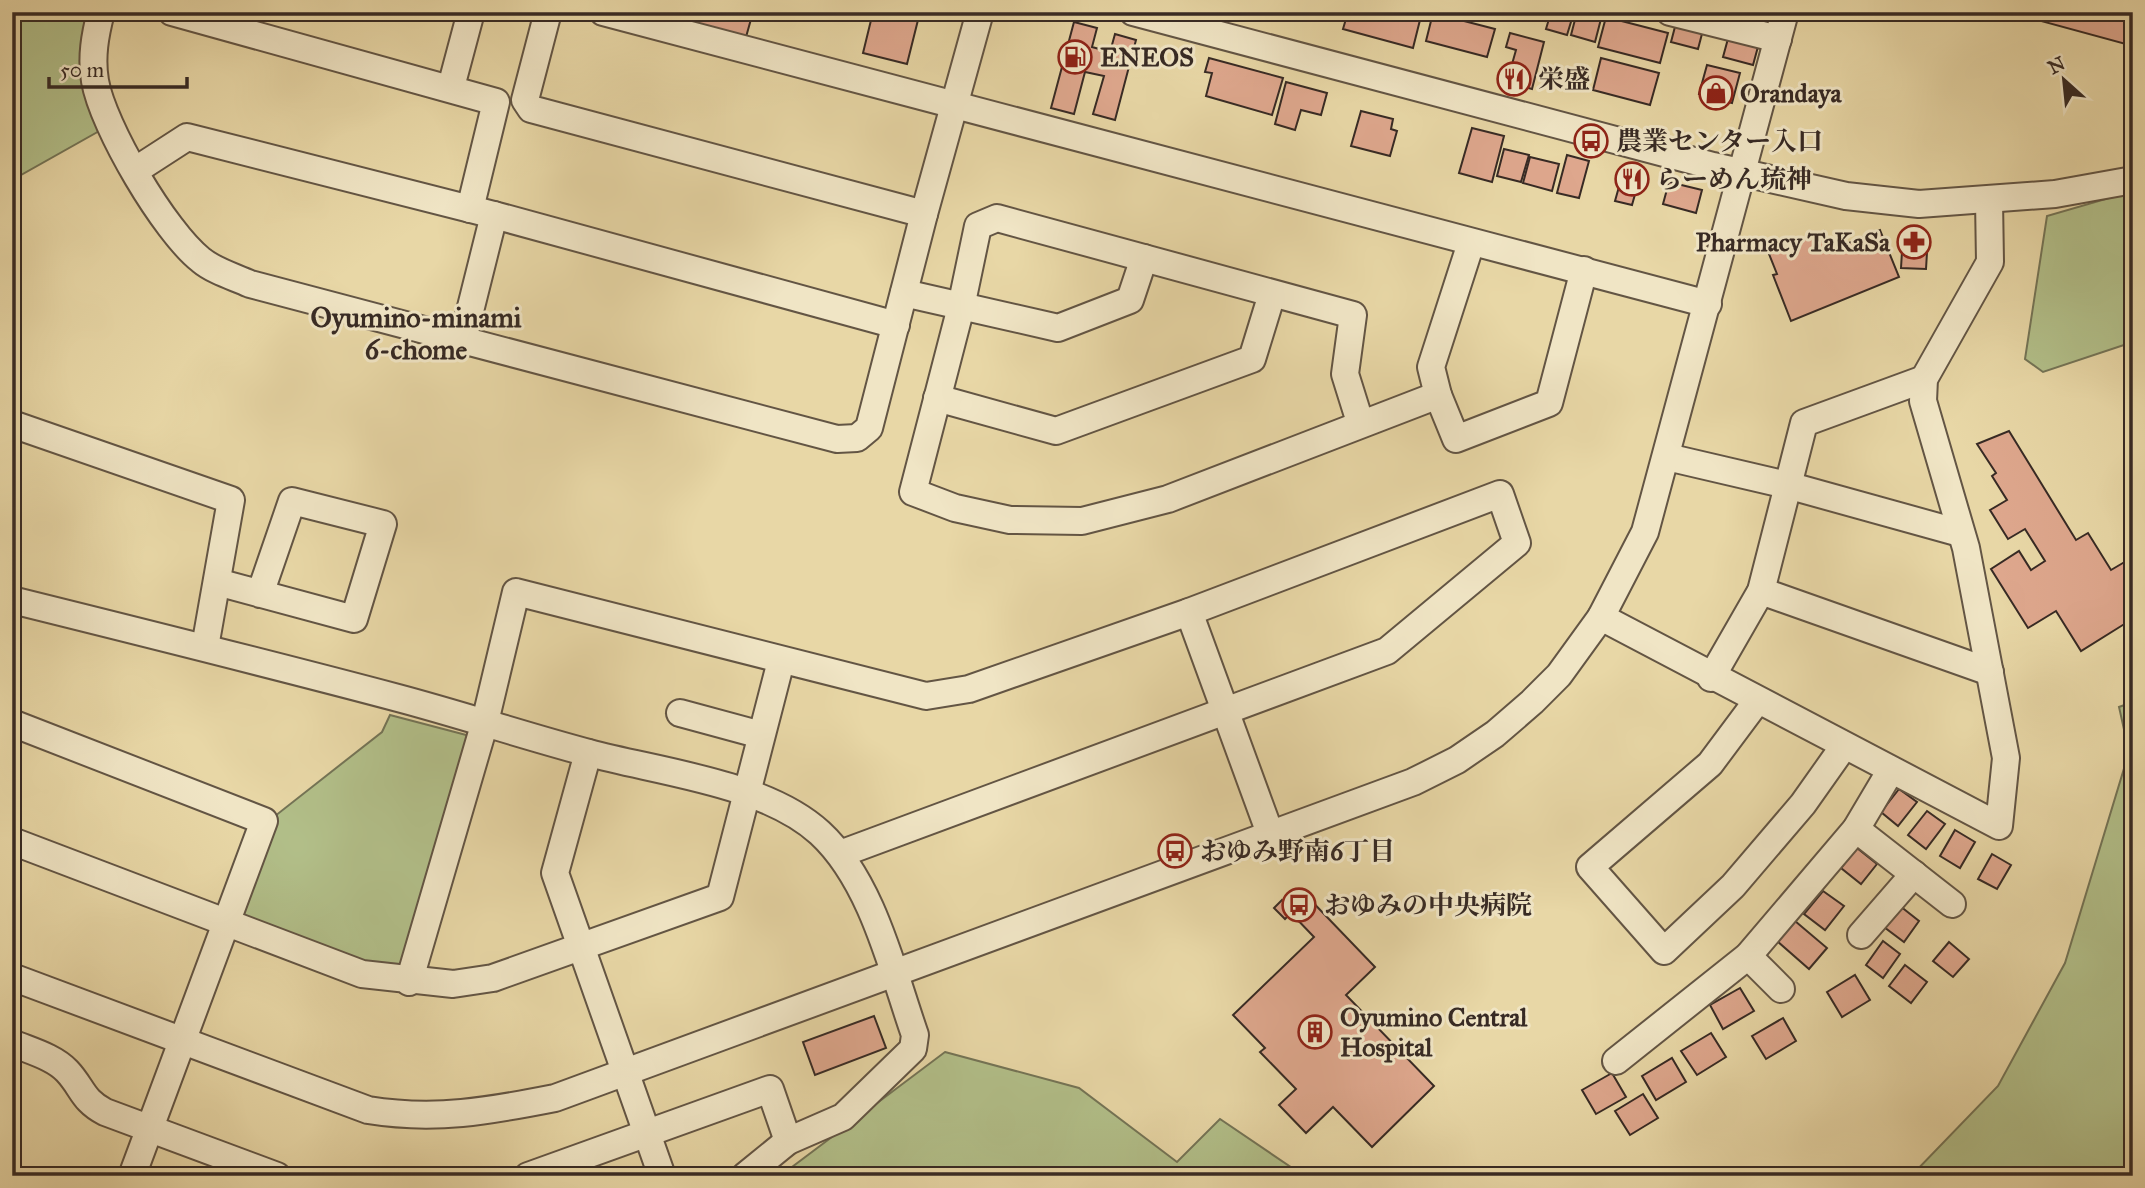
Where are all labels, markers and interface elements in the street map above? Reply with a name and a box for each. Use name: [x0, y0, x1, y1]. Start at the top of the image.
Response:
fuel station icon: ENEOS: [1056, 38, 1094, 76]
place label: ENEOS: [1100, 41, 1194, 73]
scale bar: [49, 46, 187, 90]
north arrow: [2030, 46, 2100, 116]
text: N: [2044, 51, 2069, 79]
text: 50 m: [60, 57, 105, 83]
restaurant icon: 栄盛: [1495, 60, 1533, 98]
place label: 栄盛: [1538, 63, 1590, 95]
shop icon: Orandaya: [1697, 74, 1735, 112]
place label: Orandaya: [1740, 77, 1842, 109]
bus stop icon: 農業センター入口: [1572, 122, 1610, 160]
place label: 農業センター入口: [1616, 125, 1823, 157]
restaurant icon: らーめん琉神: [1613, 160, 1651, 198]
place label: らーめん琉神: [1656, 163, 1812, 195]
pharmacy icon: Pharmacy TaKaSa: [1895, 223, 1933, 261]
place label: Pharmacy TaKaSa: [1696, 226, 1891, 258]
district label: Oyumino-minami 6-chome: [310, 300, 522, 367]
bus stop icon: おゆみ野南6丁目: [1156, 832, 1194, 870]
place label: おゆみ野南6丁目: [1200, 835, 1395, 867]
bus stop icon: おゆみの中央病院: [1280, 886, 1318, 924]
place label: おゆみの中央病院: [1324, 889, 1532, 921]
place label: Oyumino Central Hospital: [1340, 1001, 1528, 1063]
building icon: Oyumino Central Hospital: [1296, 1013, 1334, 1051]

